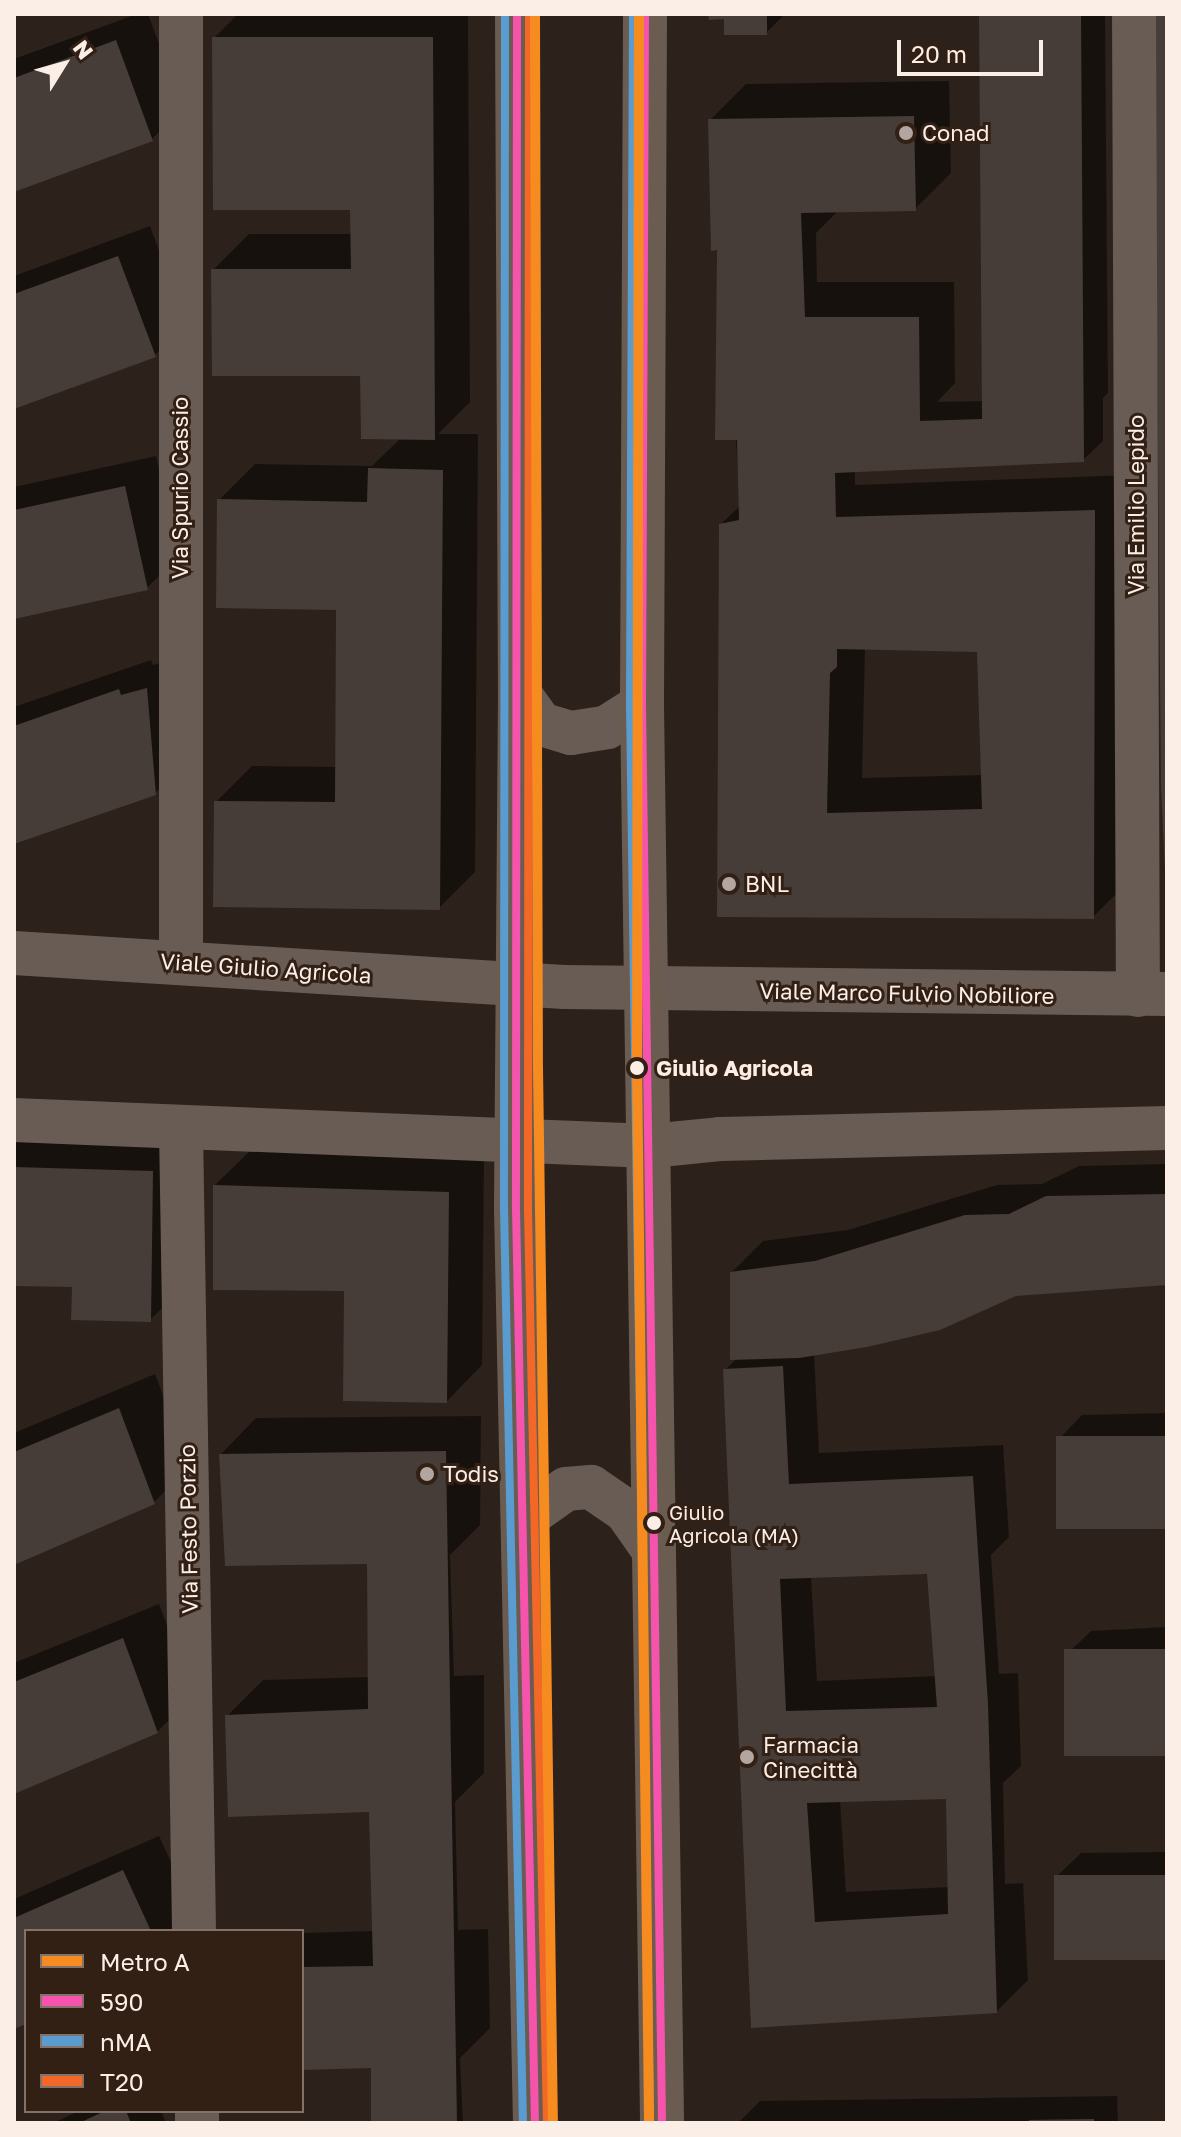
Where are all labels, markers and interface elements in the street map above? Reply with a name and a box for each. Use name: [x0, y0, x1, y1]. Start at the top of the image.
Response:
north arrow: [24, 24, 104, 104]
scale bar: [901, 24, 1047, 74]
text: N: [68, 34, 99, 64]
text: 20 m: [911, 39, 967, 68]
place label: Conad: [922, 120, 990, 146]
marker: Conad: [897, 124, 915, 142]
street label: Via Spurio Cassio: [167, 397, 193, 579]
street label: Via Emilio Lepido: [1123, 415, 1149, 595]
place label: BNL: [745, 871, 789, 897]
marker: BNL: [720, 875, 738, 893]
street label: Viale Giulio Agricola: [159, 947, 373, 989]
street label: Viale Marco Fulvio Nobiliore: [759, 977, 1055, 1009]
place label: Giulio Agricola: [656, 1055, 813, 1081]
marker: Giulio Agricola: [625, 1056, 649, 1080]
street label: Via Festo Porzio: [173, 1444, 203, 1614]
place label: Todis: [443, 1461, 499, 1487]
marker: Todis: [418, 1465, 436, 1483]
place label: Giulio Agricola (MA): [669, 1500, 799, 1547]
marker: Giulio Agricola (MA): [646, 1515, 662, 1531]
place label: Farmacia Cinecittà: [763, 1731, 859, 1782]
marker: Farmacia Cinecittà: [738, 1748, 756, 1766]
legend: [24, 1929, 304, 2113]
text: Metro A: [100, 1947, 190, 1976]
text: 590: [100, 1987, 143, 2016]
text: nMA: [100, 2027, 151, 2056]
text: T20: [100, 2067, 144, 2096]

